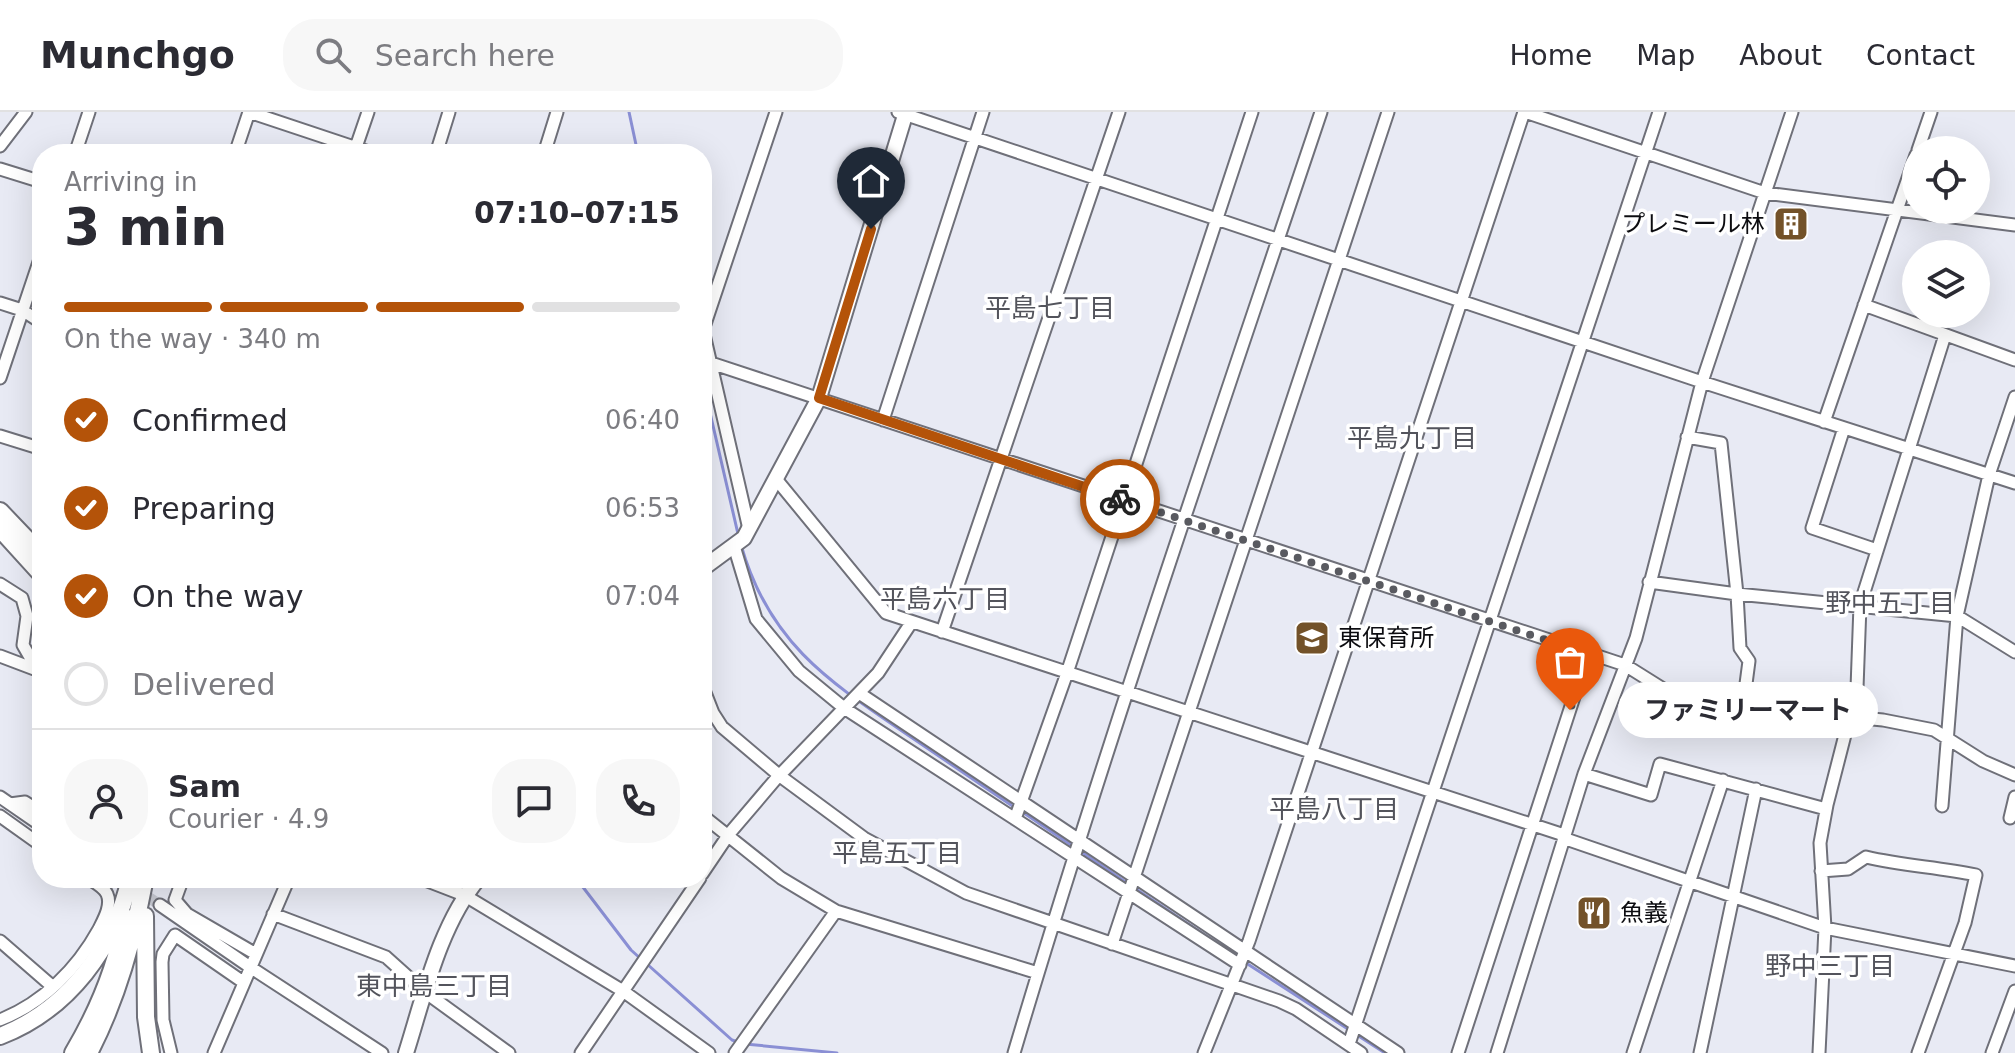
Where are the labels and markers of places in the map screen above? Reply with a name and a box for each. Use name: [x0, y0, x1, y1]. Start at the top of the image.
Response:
pin: [837, 147, 905, 229]
building icon: プレミール林: [1772, 205, 1810, 243]
place label: プレミール林: [1621, 210, 1765, 238]
school or university icon: 東保育所: [1293, 619, 1331, 657]
place label: 東保育所: [1338, 624, 1434, 652]
pin: [1536, 628, 1604, 710]
callout: ファミリーマート: [1618, 682, 1878, 738]
restaurant icon: 魚義: [1575, 894, 1613, 932]
place label: 魚義: [1620, 899, 1668, 927]

